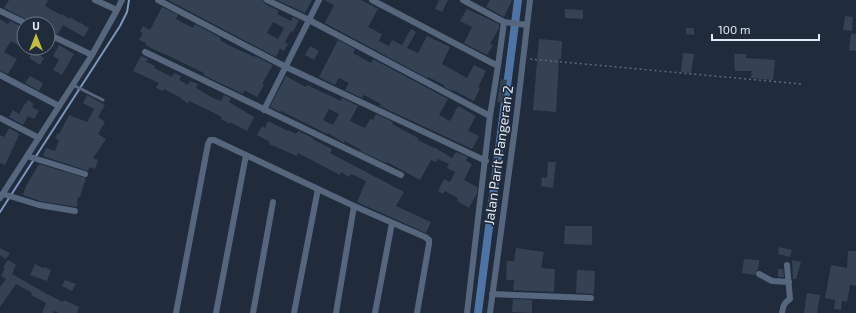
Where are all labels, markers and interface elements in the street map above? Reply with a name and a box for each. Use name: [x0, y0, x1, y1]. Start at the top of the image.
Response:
north arrow: [16, 16, 56, 56]
scale bar: [712, 16, 819, 42]
text: U: [32, 19, 40, 32]
text: 100 m: [718, 22, 750, 36]
street label: Jalan Parit Pangeran 2: [480, 84, 516, 226]

